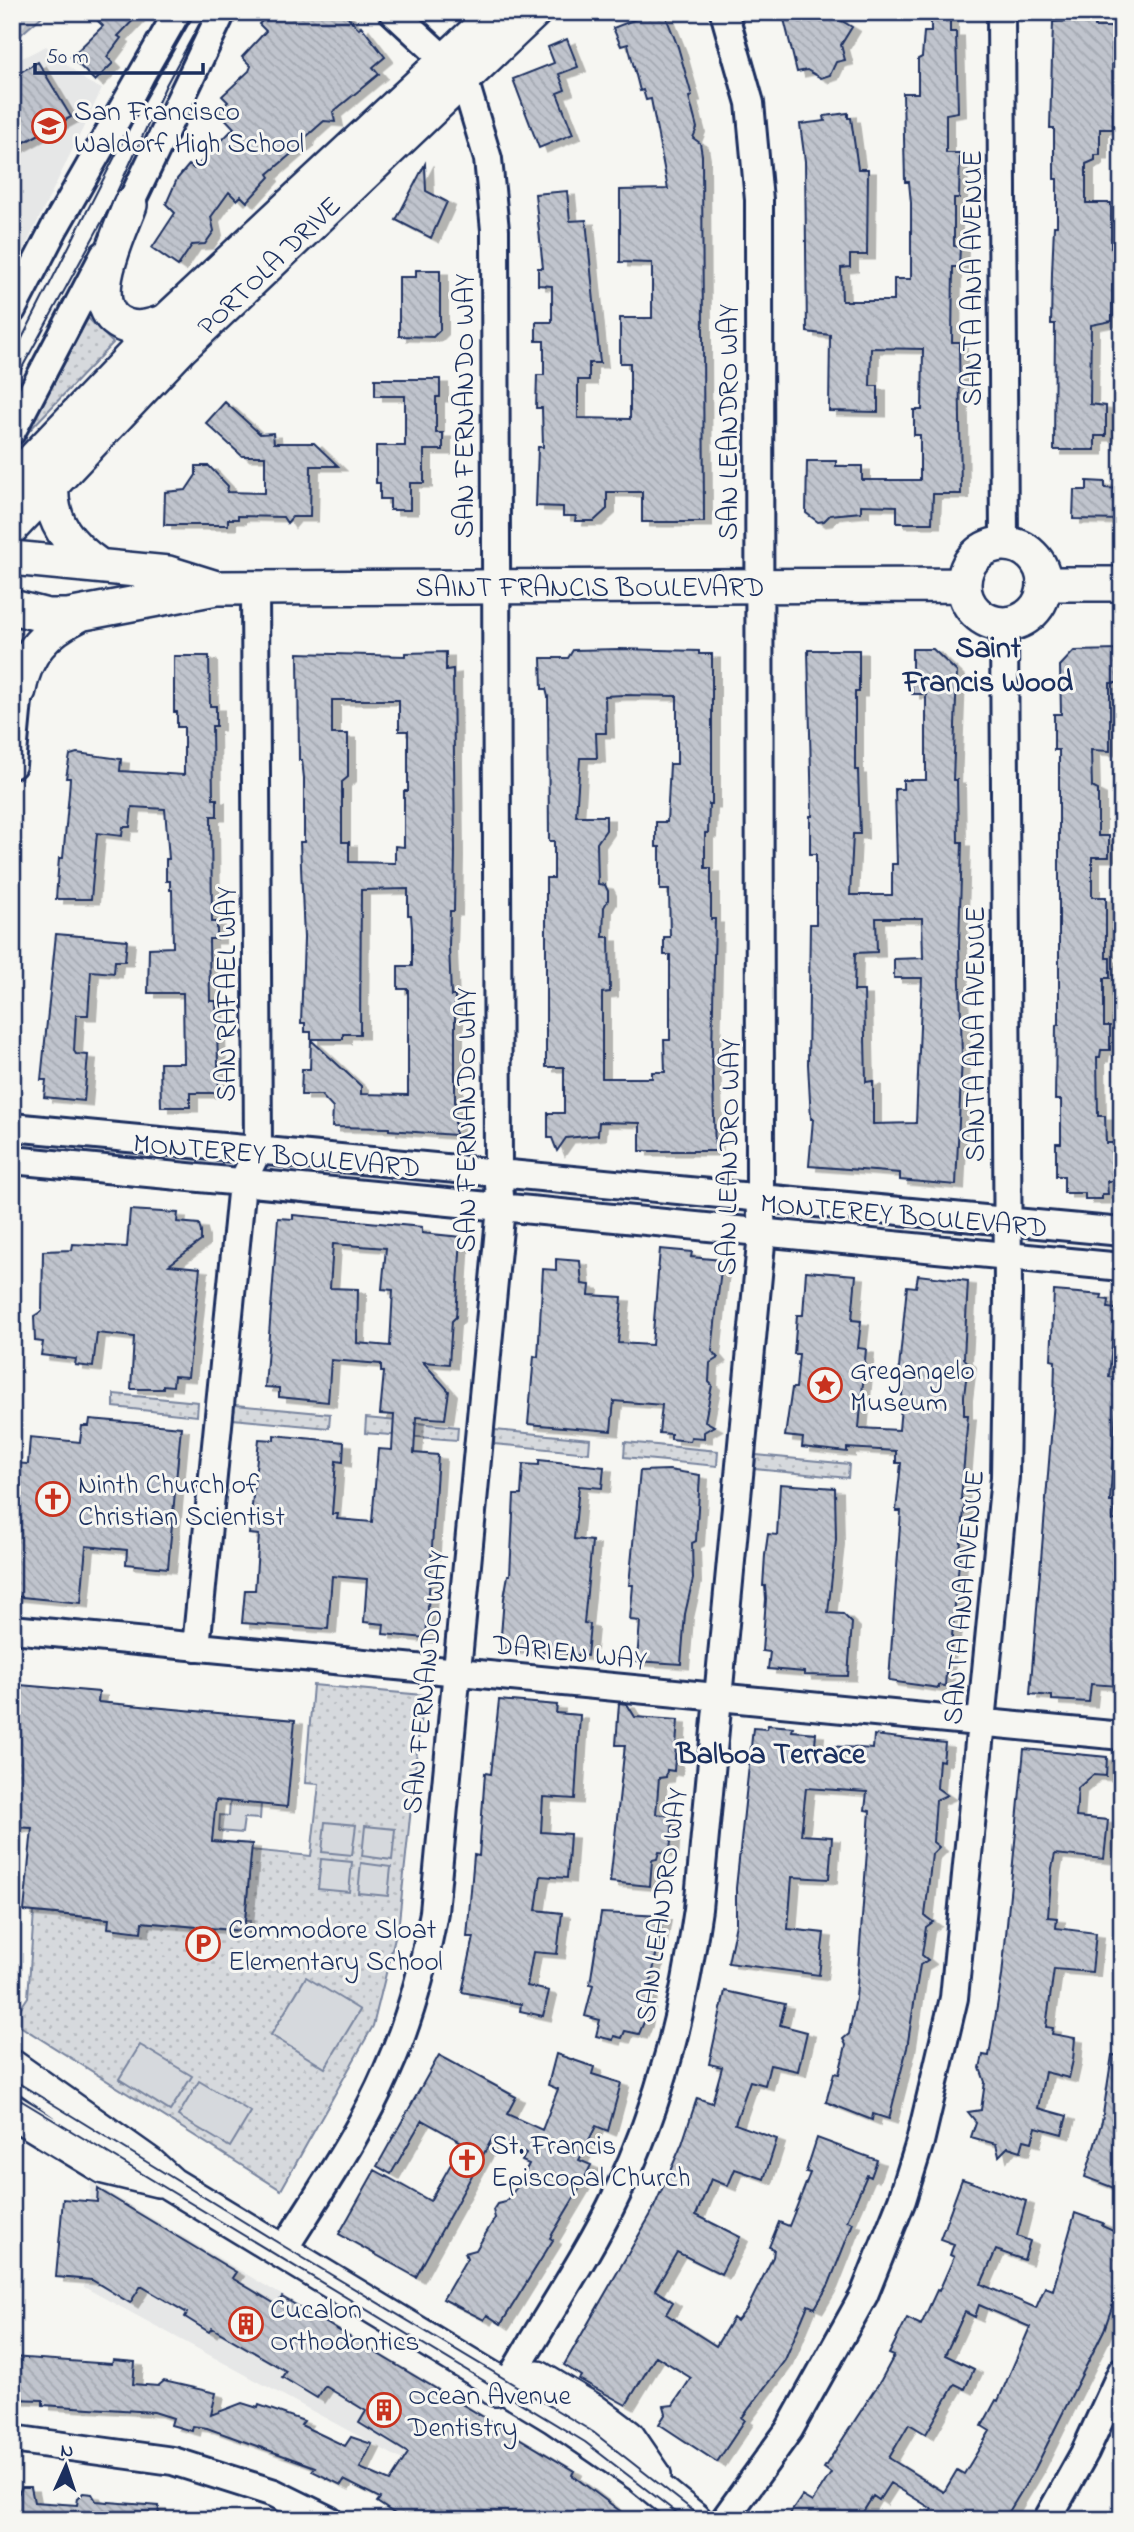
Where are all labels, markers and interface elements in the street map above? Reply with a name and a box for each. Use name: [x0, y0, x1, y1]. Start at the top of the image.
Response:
scale bar: [35, 32, 203, 76]
text: 50 m: [46, 43, 89, 73]
place label: San Francisco Waldorf High School: [74, 93, 304, 166]
school or university icon: San Francisco Waldorf High School: [30, 107, 68, 145]
street label: SANTA ANA AVENUE: [954, 150, 995, 406]
street label: PORTOLA DRIVE: [189, 188, 352, 347]
street label: SAN FERNANDO WAY: [446, 274, 487, 538]
street label: SAN LEANDRO WAY: [710, 304, 751, 540]
street label: SAINT FRANCIS BOULEVARD: [415, 569, 765, 610]
district label: Saint Francis Wood: [901, 628, 1073, 706]
street label: SAN RAFAEL WAY: [208, 886, 249, 1102]
street label: SANTA ANA AVENUE: [957, 906, 998, 1162]
street label: SAN FERNANDO WAY: [448, 988, 489, 1252]
street label: SAN LEANDRO WAY: [708, 1038, 753, 1276]
street label: MONTEREY BOULEVARD: [131, 1124, 422, 1190]
street label: MONTEREY BOULEVARD: [758, 1184, 1049, 1250]
place label: Gregangelo Museum: [850, 1352, 975, 1425]
place icon: Gregangelo Museum: [806, 1366, 844, 1404]
place label: Ninth Church of Christian Scientist: [78, 1466, 285, 1539]
street label: SANTA ANA AVENUE: [934, 1468, 997, 1726]
church icon: Ninth Church of Christian Scientist: [34, 1480, 72, 1518]
street label: SAN FERNANDO WAY: [393, 1549, 462, 1816]
street label: DARIEN WAY: [490, 1626, 649, 1683]
district label: Balboa Terrace: [675, 1734, 867, 1778]
street label: SAN LEANDRO WAY: [627, 1785, 700, 2025]
place label: Commodore Sloat Elementary School: [228, 1911, 443, 1984]
parking icon: Commodore Sloat Elementary School: [184, 1925, 222, 1963]
place label: St. Francis Episcopal Church: [491, 2127, 691, 2200]
church icon: St. Francis Episcopal Church: [448, 2141, 486, 2179]
place label: Cucalon Orthodontics: [270, 2291, 420, 2364]
building icon: Cucalon Orthodontics: [227, 2305, 265, 2343]
place label: Ocean Avenue Dentistry: [407, 2377, 571, 2450]
building icon: Ocean Avenue Dentistry: [365, 2391, 403, 2429]
north arrow: [32, 2430, 102, 2500]
text: N: [60, 2438, 74, 2465]

